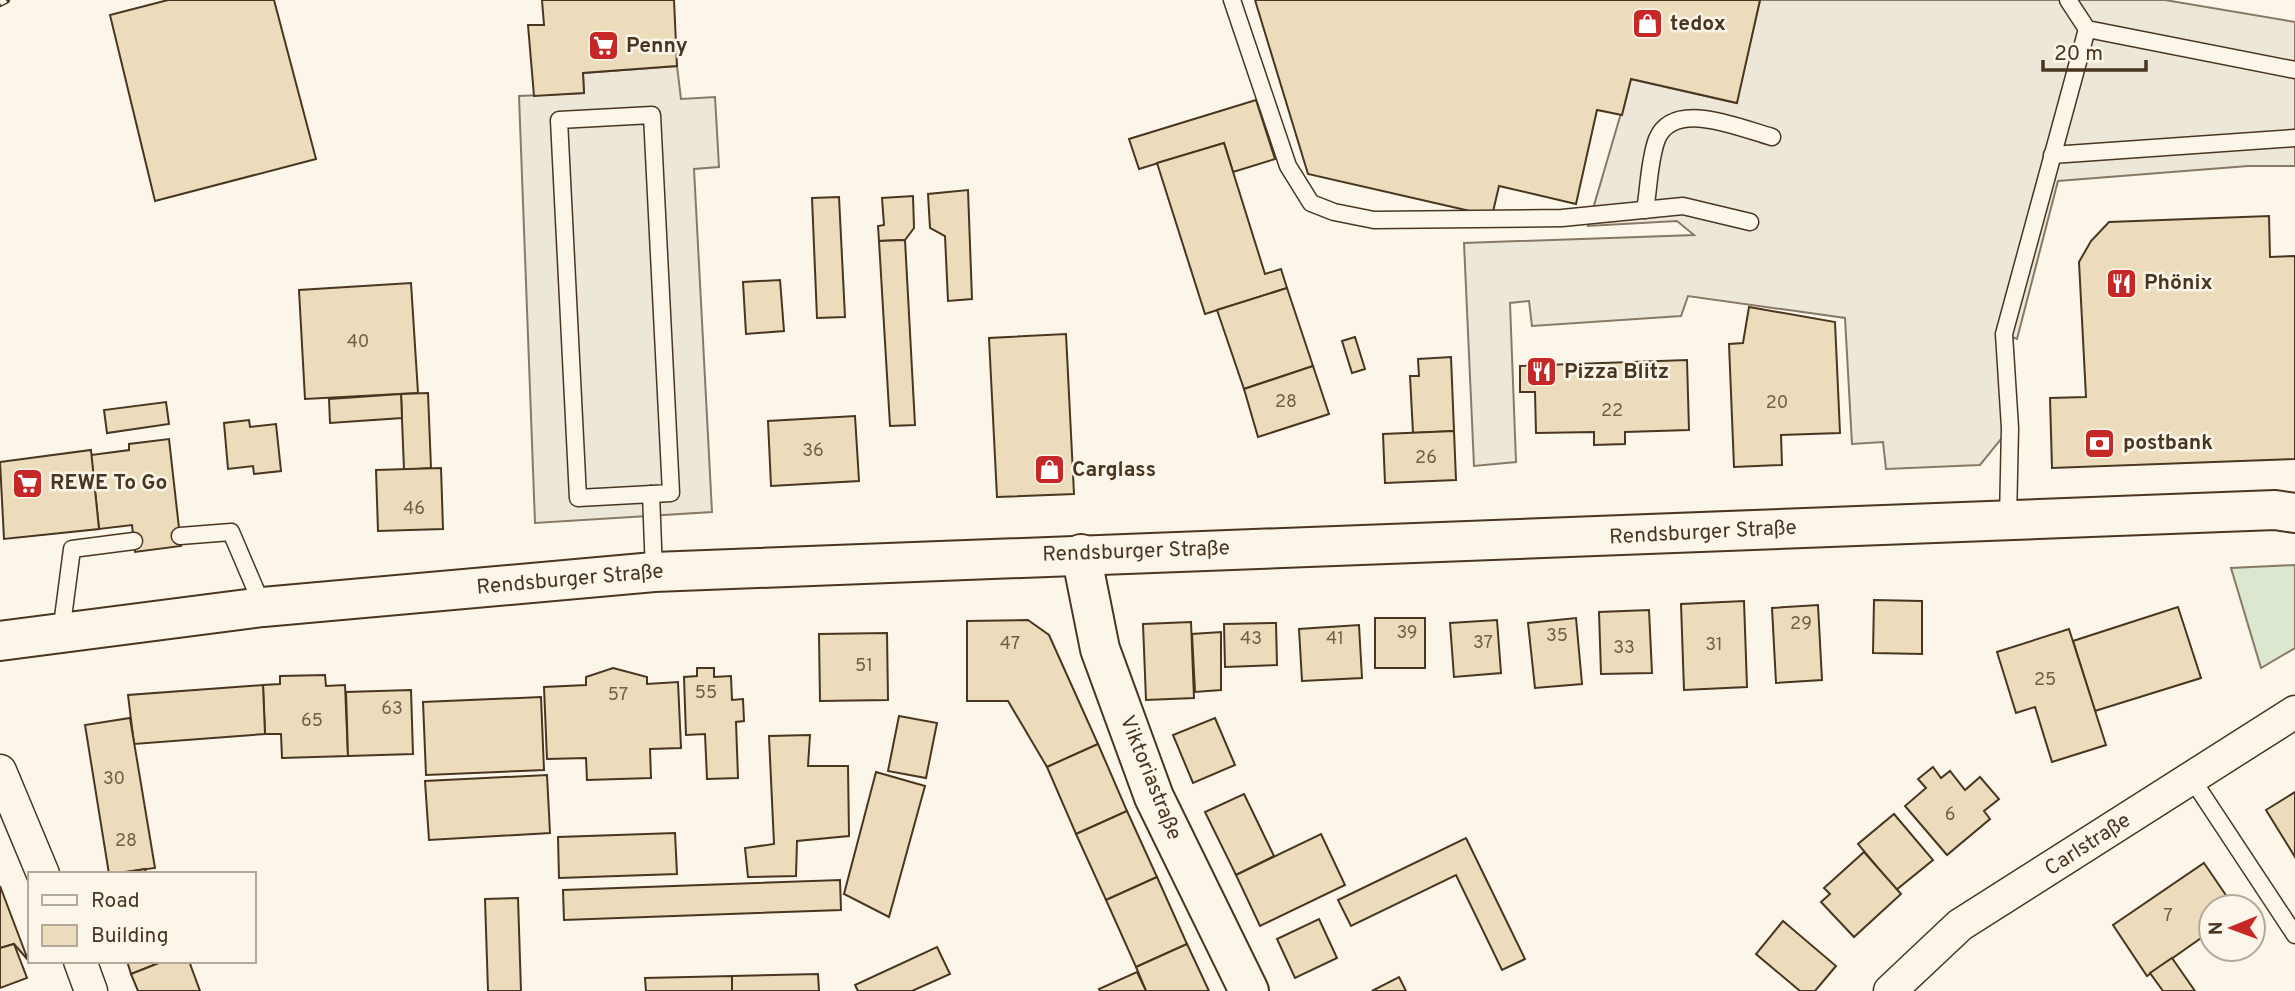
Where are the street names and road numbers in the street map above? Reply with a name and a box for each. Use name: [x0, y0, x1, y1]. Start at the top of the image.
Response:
street label: Rendsburger Straße: [1609, 515, 1797, 551]
street label: Rendsburger Straße: [1042, 535, 1230, 569]
street label: Rendsburger Straße: [475, 558, 665, 602]
street label: Viktoriastraße: [1113, 712, 1187, 844]
street label: Carlstraße: [2040, 807, 2136, 883]

